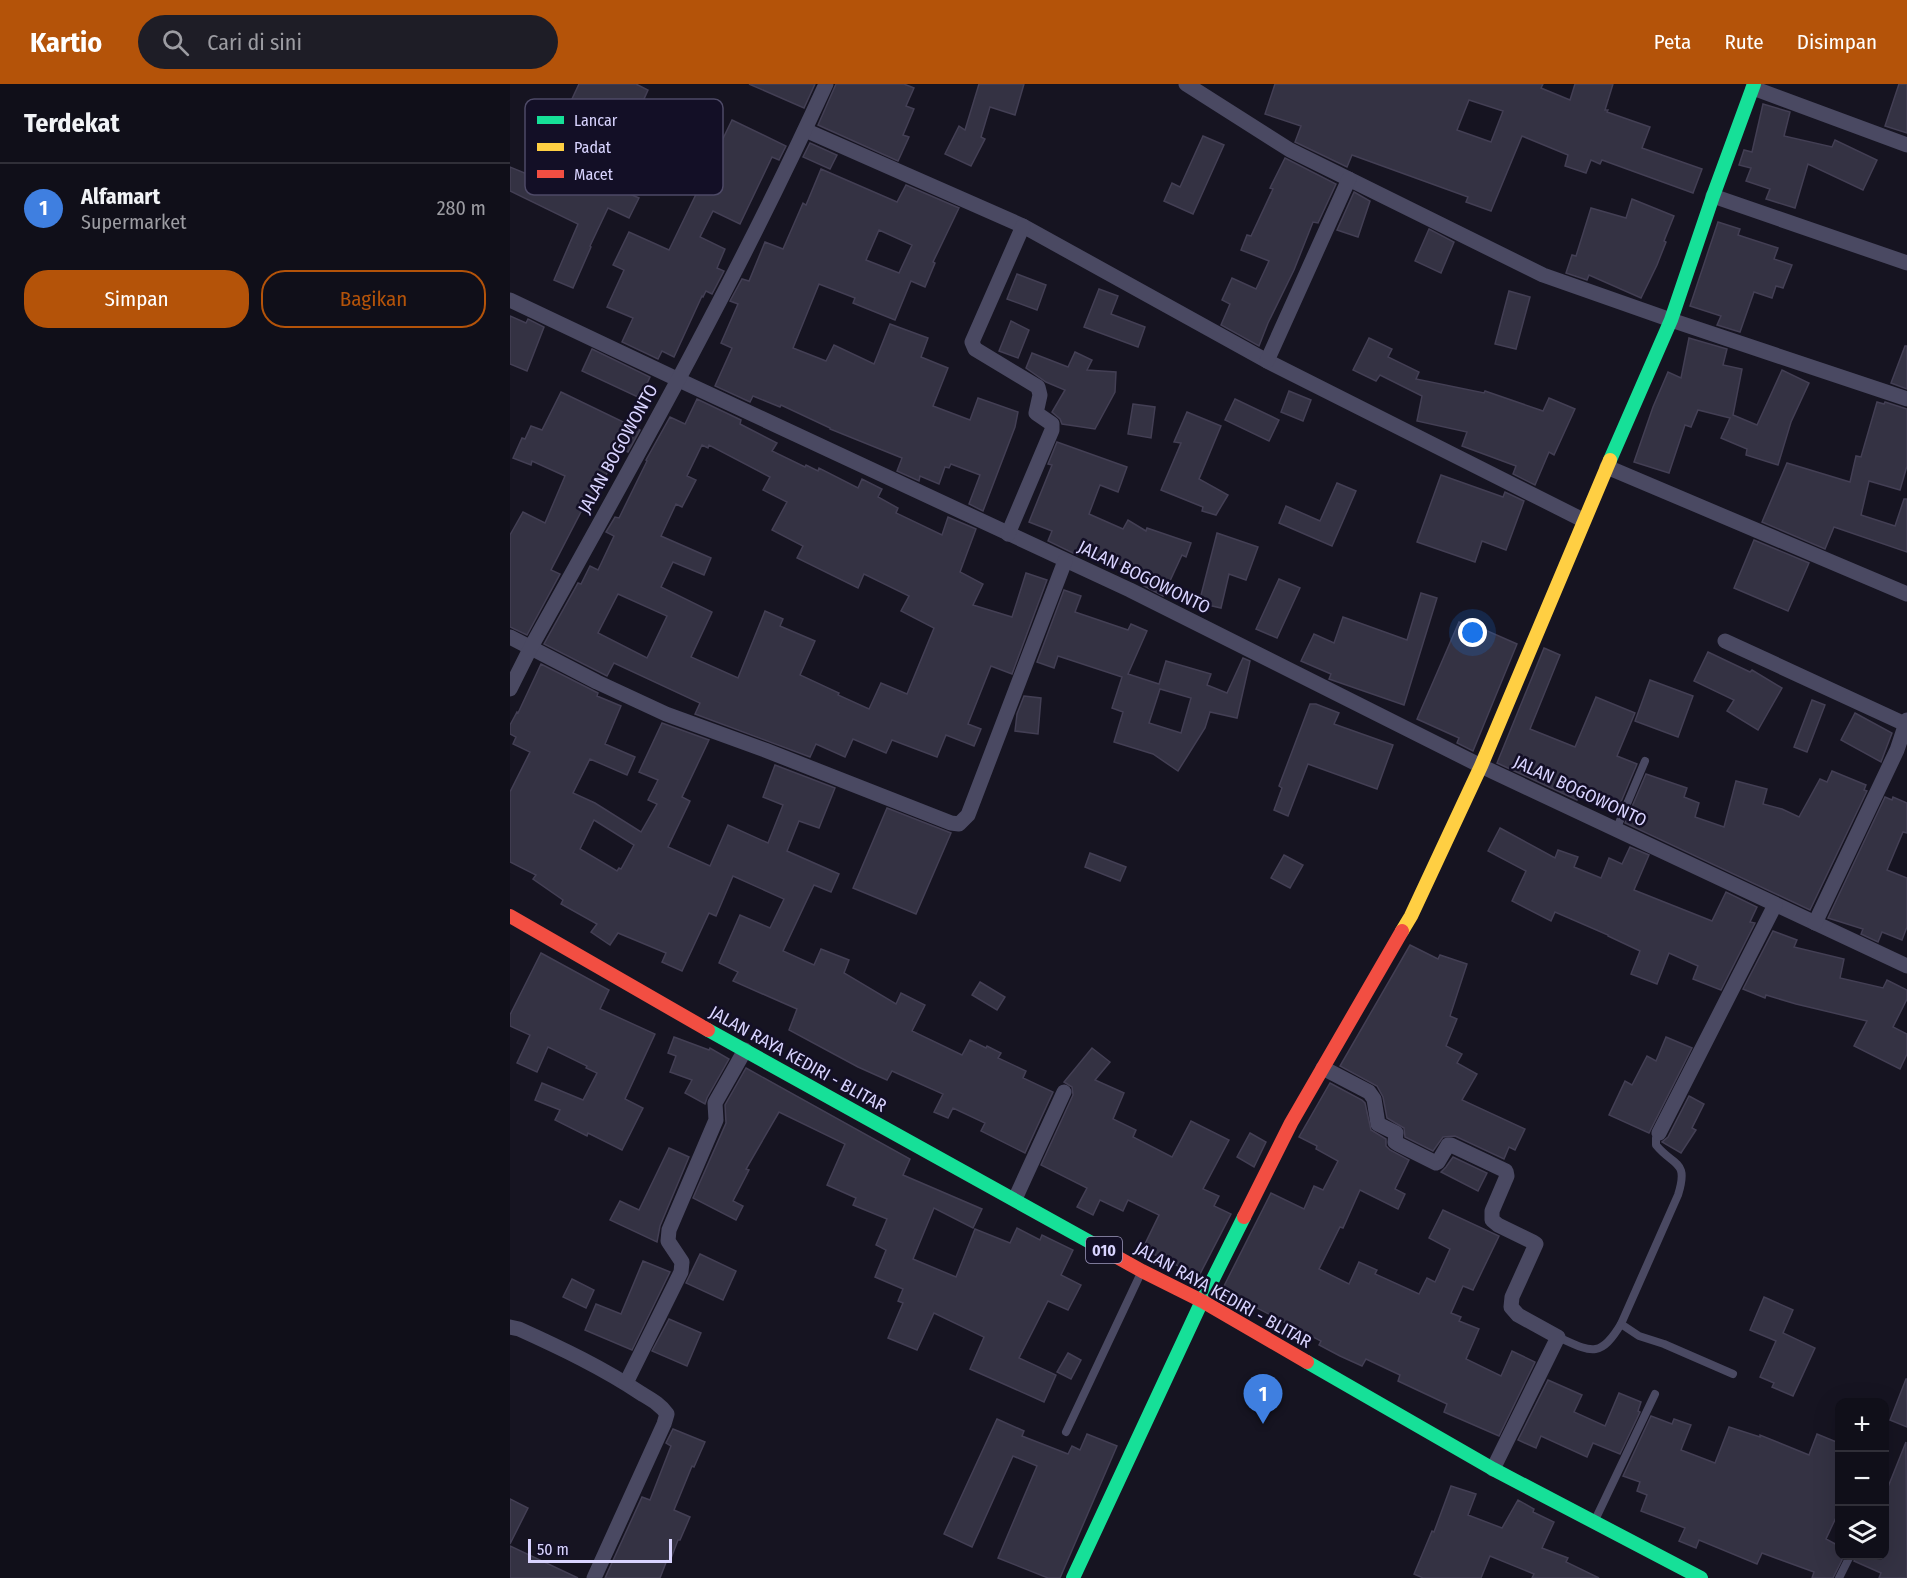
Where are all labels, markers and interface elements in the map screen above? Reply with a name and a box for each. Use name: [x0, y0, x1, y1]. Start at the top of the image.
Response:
search box: [138, 15, 558, 69]
text: Kartio: [30, 26, 102, 59]
icon: search: [159, 26, 192, 59]
text: Cari di sini: [207, 29, 302, 56]
text: Peta: [1654, 29, 1691, 55]
text: Rute: [1724, 29, 1764, 55]
text: Disimpan: [1797, 29, 1877, 55]
legend: [525, 99, 723, 195]
text: Terdekat: [24, 108, 120, 139]
text: Lancar: [574, 111, 618, 130]
text: Padat: [574, 138, 612, 157]
text: Macet: [574, 165, 614, 184]
text: Alfamart: [81, 183, 160, 210]
text: 1: [39, 196, 48, 220]
text: 280 m: [437, 196, 486, 220]
text: Supermarket: [81, 210, 187, 234]
button: Simpan: [24, 270, 249, 328]
button: Bagikan: [261, 270, 486, 328]
street label: JALAN BOGOWONTO: [573, 380, 663, 518]
street label: JALAN BOGOWONTO: [1074, 535, 1214, 619]
your location: [1458, 618, 1487, 647]
street label: JALAN BOGOWONTO: [1510, 751, 1650, 831]
street label: JALAN RAYA KEDIRI - BLITAR: [706, 1001, 891, 1117]
road number: 010: [1086, 1237, 1122, 1263]
street label: JALAN RAYA KEDIRI - BLITAR: [1131, 1237, 1316, 1353]
pin: 1: [1244, 1374, 1282, 1424]
map controls: [1835, 1398, 1889, 1560]
button: +: [1835, 1398, 1889, 1452]
button: −: [1835, 1452, 1889, 1506]
button: layers: [1835, 1506, 1889, 1560]
scale bar: [528, 1536, 672, 1564]
text: 50 m: [537, 1540, 569, 1559]

